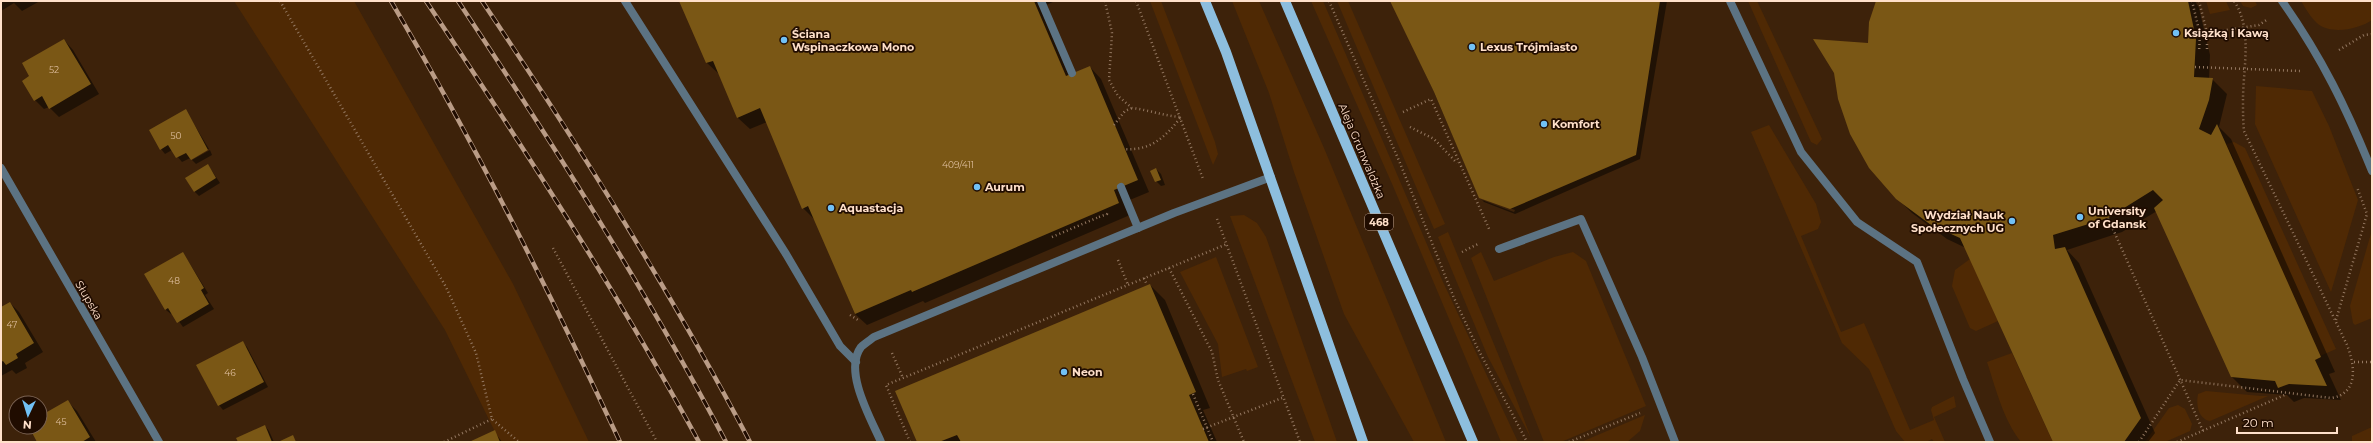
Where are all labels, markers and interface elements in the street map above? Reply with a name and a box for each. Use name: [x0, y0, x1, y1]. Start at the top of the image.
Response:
place label: Książką i Kawą: [2184, 26, 2269, 40]
place label: Ściana Wspinaczkowa Mono: [792, 27, 914, 54]
marker: Książką i Kawą: [2171, 28, 2181, 38]
marker: Ściana Wspinaczkowa Mono: [779, 35, 789, 45]
place label: Lexus Trójmiasto: [1480, 40, 1577, 54]
marker: Lexus Trójmiasto: [1467, 42, 1477, 52]
house number: 52: [49, 64, 59, 75]
street label: Aleja Grunwaldzka: [1336, 101, 1388, 201]
place label: Komfort: [1552, 117, 1600, 131]
marker: Komfort: [1539, 119, 1549, 129]
house number: 50: [170, 130, 182, 141]
house number: 409/411: [942, 159, 974, 170]
place label: Aurum: [984, 180, 1025, 194]
marker: Aurum: [972, 182, 982, 192]
place label: Aquastacja: [838, 201, 903, 215]
marker: Aquastacja: [826, 203, 836, 213]
place label: University of Gdansk: [2088, 204, 2147, 231]
place label: Wydział Nauk Społecznych UG: [1911, 208, 2005, 235]
marker: University of Gdansk: [2075, 212, 2085, 222]
road number: 468: [1365, 214, 1393, 230]
marker: Wydział Nauk Społecznych UG: [2007, 216, 2017, 226]
house number: 48: [168, 275, 180, 286]
street label: Słupska: [72, 278, 106, 322]
house number: 47: [7, 319, 17, 330]
place label: Neon: [1072, 365, 1103, 379]
house number: 46: [224, 367, 236, 378]
marker: Neon: [1059, 367, 1069, 377]
north arrow: [8, 395, 48, 435]
scale bar: [2237, 409, 2337, 435]
text: 20 m: [2243, 415, 2274, 430]
house number: 45: [55, 416, 67, 427]
text: N: [22, 418, 32, 432]

